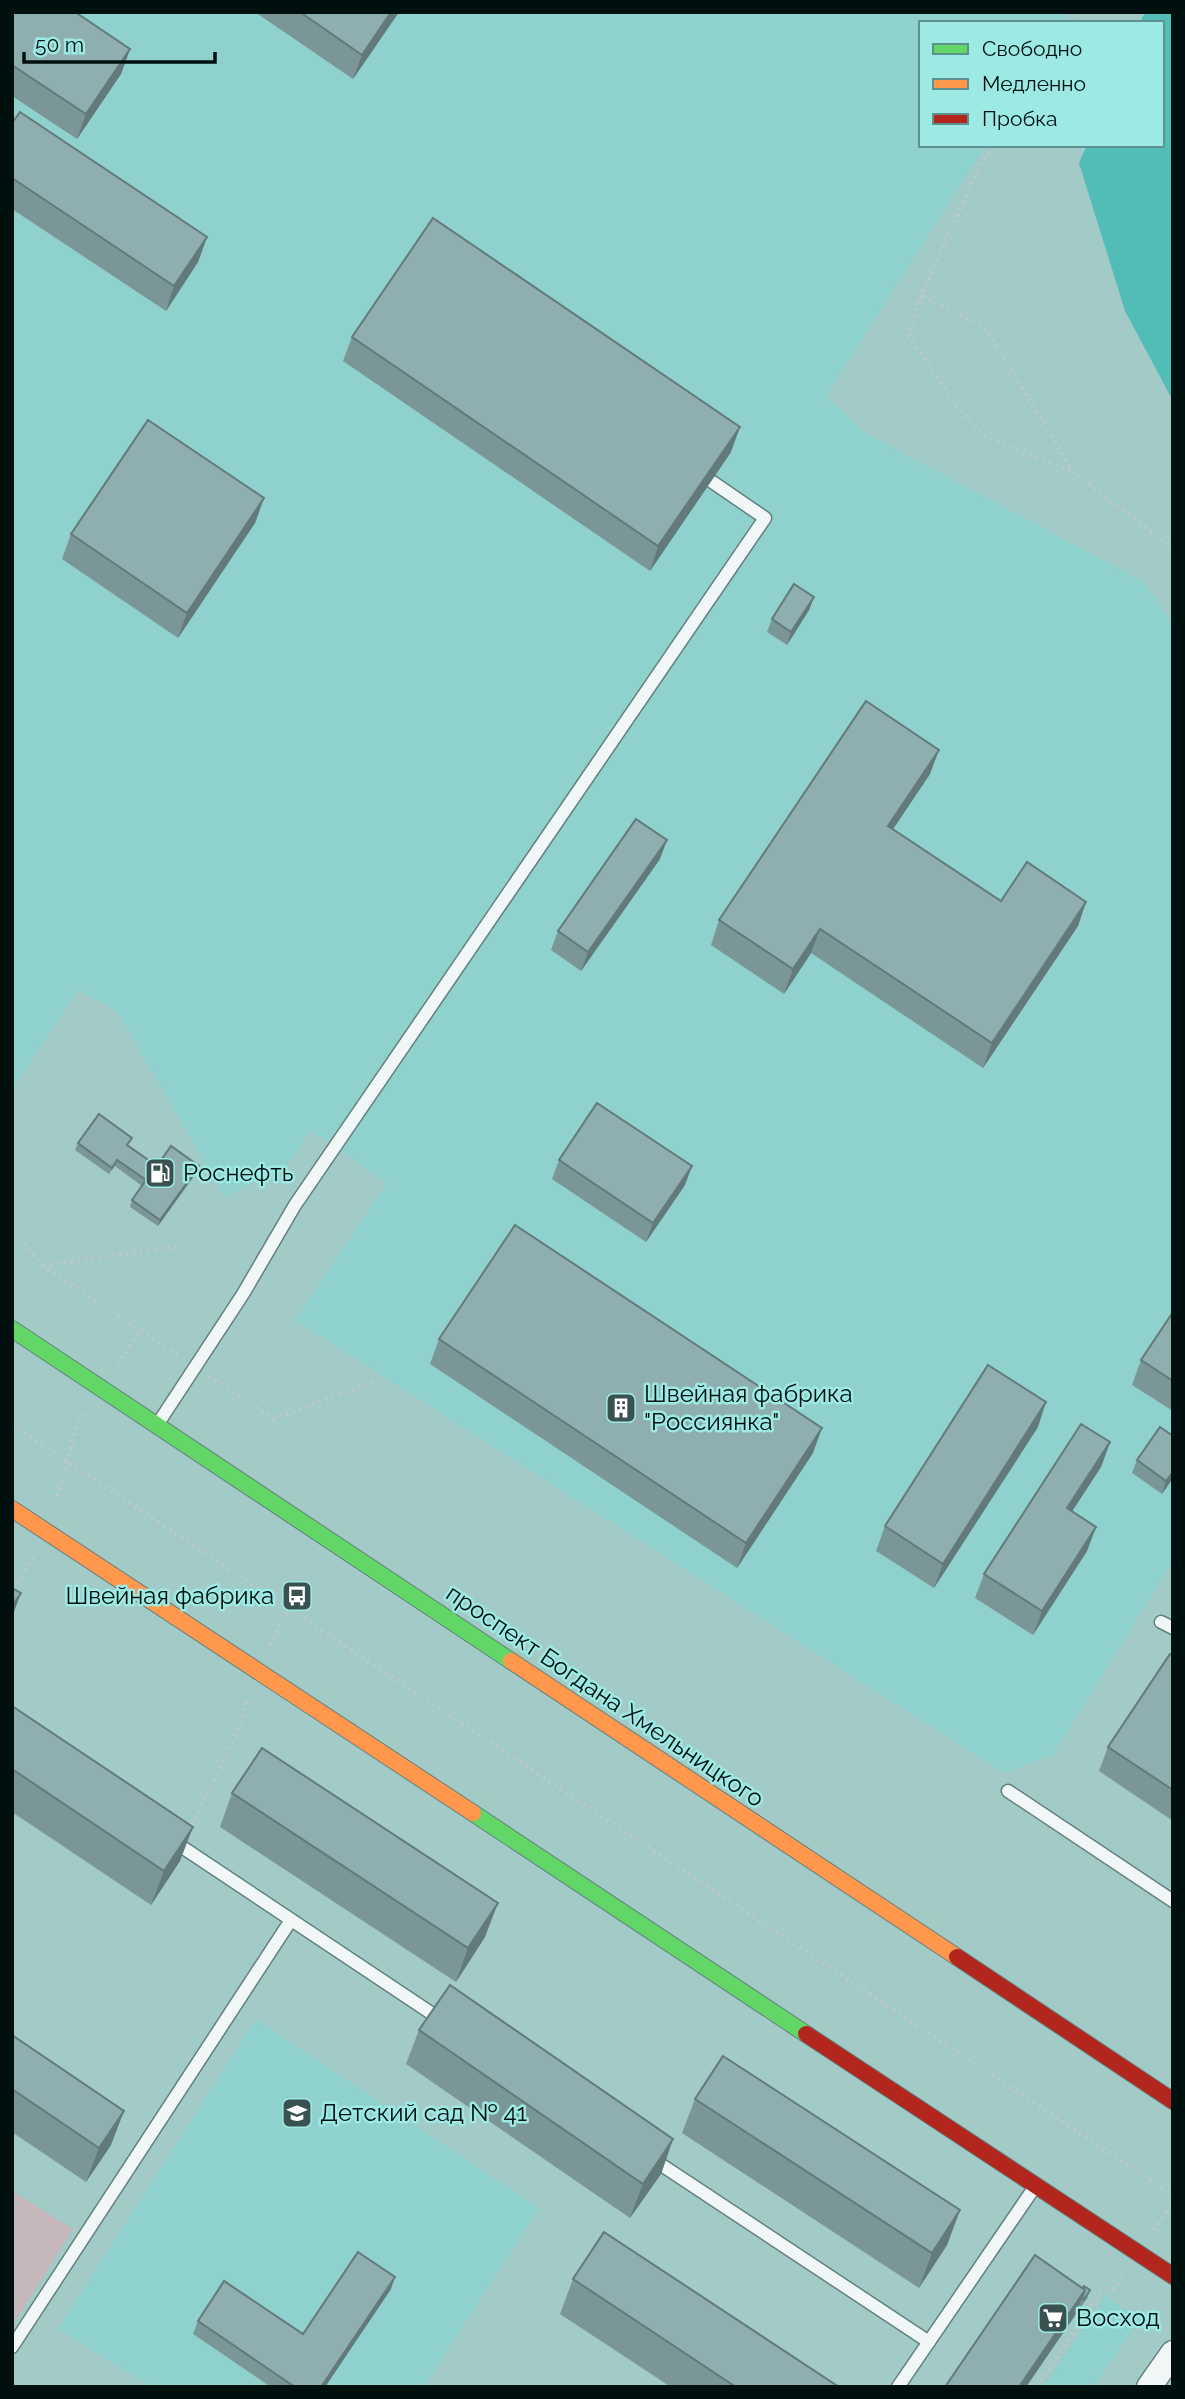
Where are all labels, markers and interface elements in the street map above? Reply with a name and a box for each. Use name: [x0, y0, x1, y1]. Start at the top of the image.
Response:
scale bar: [24, 21, 215, 65]
legend: [919, 21, 1164, 147]
text: 50 m: [35, 32, 84, 57]
text: Свободно: [982, 36, 1082, 61]
text: Медленно: [982, 71, 1086, 96]
text: Пробка: [982, 106, 1058, 131]
fuel station icon: Роснефть: [143, 1156, 177, 1190]
place label: Роснефть: [183, 1158, 293, 1187]
place label: Швейная фабрика "Россиянка": [644, 1379, 853, 1436]
building icon: Швейная фабрика "Россиянка": [604, 1391, 638, 1425]
street label: проспект Богдана Хмельницкого: [441, 1578, 770, 1813]
bus stop icon: Швейная фабрика: [280, 1579, 314, 1613]
place label: Швейная фабрика: [65, 1581, 274, 1610]
school or university icon: Детский сад № 41: [280, 2096, 314, 2130]
place label: Детский сад № 41: [320, 2098, 527, 2127]
supermarket icon: Восход: [1036, 2301, 1070, 2335]
place label: Восход: [1076, 2303, 1160, 2332]

